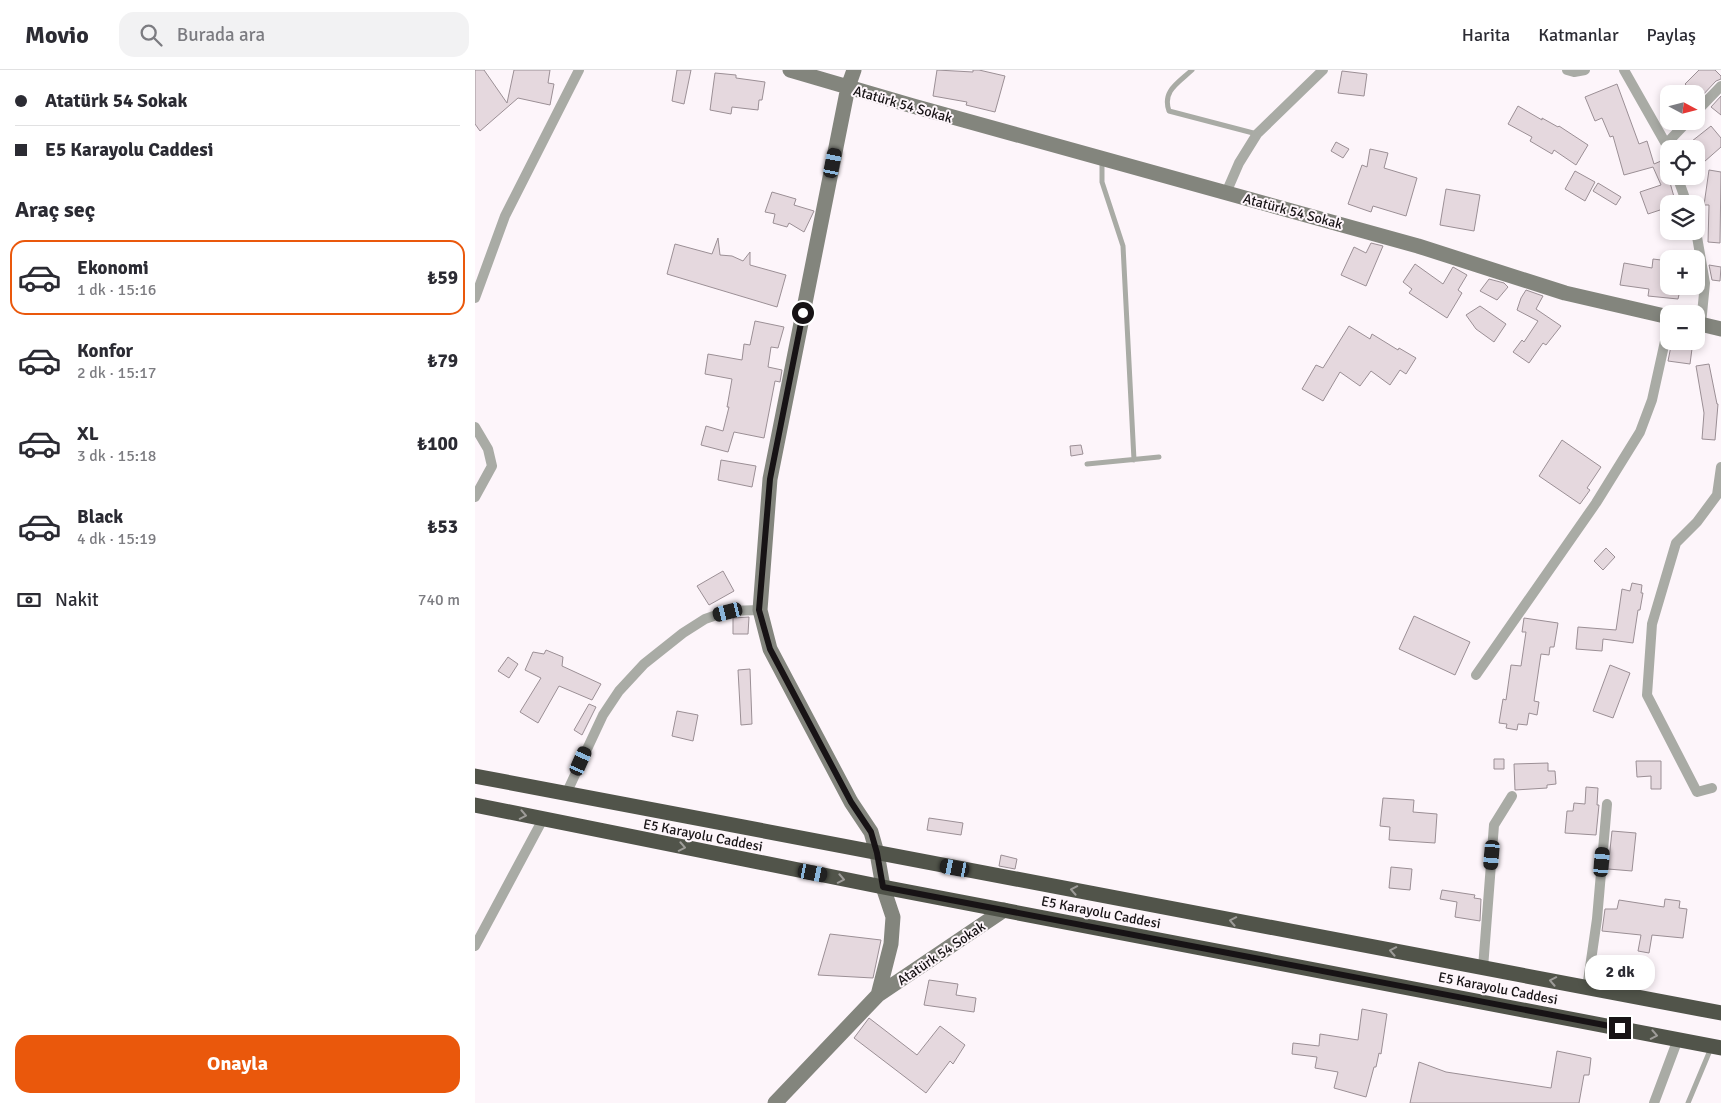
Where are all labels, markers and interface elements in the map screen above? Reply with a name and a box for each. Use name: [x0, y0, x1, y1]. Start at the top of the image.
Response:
search box: [119, 12, 469, 57]
text: Movio: [25, 20, 89, 50]
icon: search: [137, 21, 165, 49]
text: Burada ara: [177, 23, 265, 47]
text: Harita: [1462, 24, 1510, 46]
text: Katmanlar: [1538, 24, 1619, 46]
text: Paylaş: [1647, 24, 1696, 46]
street label: Atatürk 54 Sokak: [851, 82, 954, 127]
north arrow: [1660, 85, 1705, 130]
map controls: [1660, 85, 1705, 350]
text: Atatürk 54 Sokak: [45, 89, 187, 113]
text: E5 Karayolu Caddesi: [45, 138, 213, 162]
button: locate: [1660, 140, 1705, 185]
car: [822, 147, 843, 179]
street label: Atatürk 54 Sokak: [1241, 190, 1345, 233]
button: layers: [1660, 195, 1705, 240]
text: Araç seç: [15, 196, 95, 223]
button: +: [1660, 250, 1705, 295]
icon: car: [17, 255, 62, 300]
text: Ekonomi: [77, 256, 149, 280]
text: ₺59: [427, 266, 458, 290]
text: 1 dk · 15:16: [77, 280, 156, 300]
route start: [792, 302, 814, 324]
button: −: [1660, 305, 1705, 350]
icon: car: [17, 338, 62, 383]
text: Konfor: [77, 339, 133, 363]
text: ₺79: [427, 349, 458, 373]
text: 2 dk · 15:17: [77, 363, 156, 383]
icon: car: [17, 421, 62, 466]
text: XL: [77, 422, 99, 446]
text: ₺100: [417, 432, 458, 456]
text: 3 dk · 15:18: [77, 446, 156, 466]
icon: car: [17, 504, 62, 549]
text: Black: [77, 505, 123, 529]
text: ₺53: [427, 515, 458, 539]
text: 4 dk · 15:19: [77, 529, 156, 549]
icon: cash: [15, 586, 43, 614]
text: Nakit: [55, 588, 99, 612]
text: 740 m: [418, 590, 460, 610]
car: [711, 601, 744, 623]
car: [568, 744, 593, 778]
one-way arrow: [518, 809, 527, 820]
street label: E5 Karayolu Caddesi: [642, 816, 764, 855]
car: [1483, 839, 1500, 871]
one-way arrow: [678, 841, 687, 852]
car: [1593, 846, 1610, 878]
car: [938, 858, 971, 878]
car: [796, 863, 829, 883]
one-way arrow: [837, 873, 846, 884]
one-way arrow: [1069, 886, 1078, 896]
street label: E5 Karayolu Caddesi: [1040, 893, 1162, 932]
one-way arrow: [1229, 916, 1238, 926]
street label: Atatürk 54 Sokak: [894, 918, 988, 989]
one-way arrow: [1389, 946, 1398, 956]
callout: 2 dk: [1585, 956, 1655, 990]
text: 2 dk: [1605, 962, 1635, 982]
street label: E5 Karayolu Caddesi: [1437, 969, 1559, 1008]
one-way arrow: [1548, 977, 1557, 987]
route end: [1609, 1017, 1631, 1039]
one-way arrow: [1650, 1029, 1659, 1039]
button: Onayla: [15, 1035, 460, 1093]

